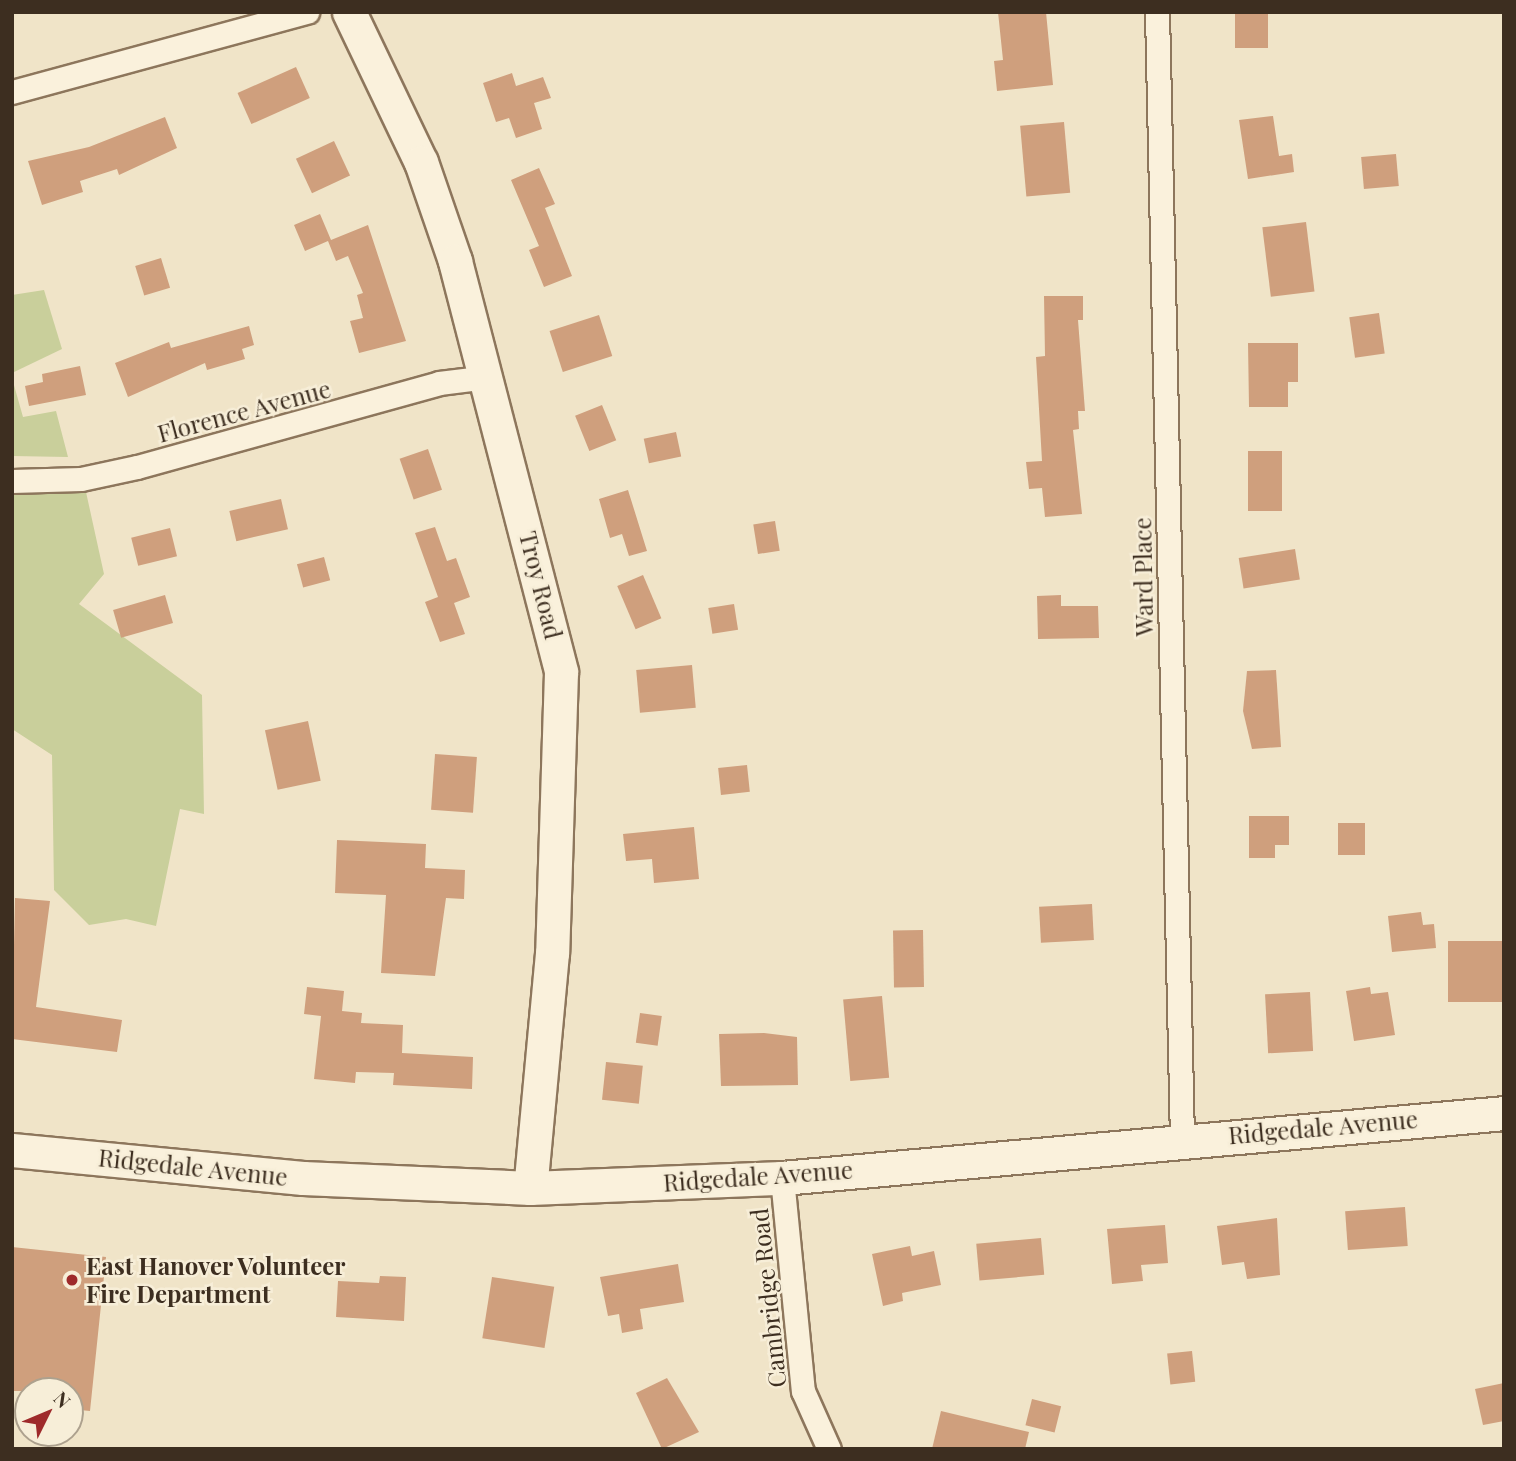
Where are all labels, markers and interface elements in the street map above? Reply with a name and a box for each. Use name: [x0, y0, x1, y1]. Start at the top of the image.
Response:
street label: Florence Avenue: [154, 374, 334, 448]
street label: Ward Place: [1128, 517, 1158, 637]
street label: Troy Road: [514, 528, 568, 642]
street label: Ridgedale Avenue: [1227, 1104, 1419, 1150]
street label: Ridgedale Avenue: [97, 1143, 289, 1191]
street label: Ridgedale Avenue: [662, 1155, 854, 1197]
street label: Cambridge Road: [744, 1207, 792, 1389]
place label: East Hanover Volunteer Fire Department: [86, 1252, 347, 1308]
marker: East Hanover Volunteer Fire Department: [64, 1272, 80, 1288]
north arrow: [14, 1377, 84, 1447]
text: N: [49, 1385, 77, 1413]

